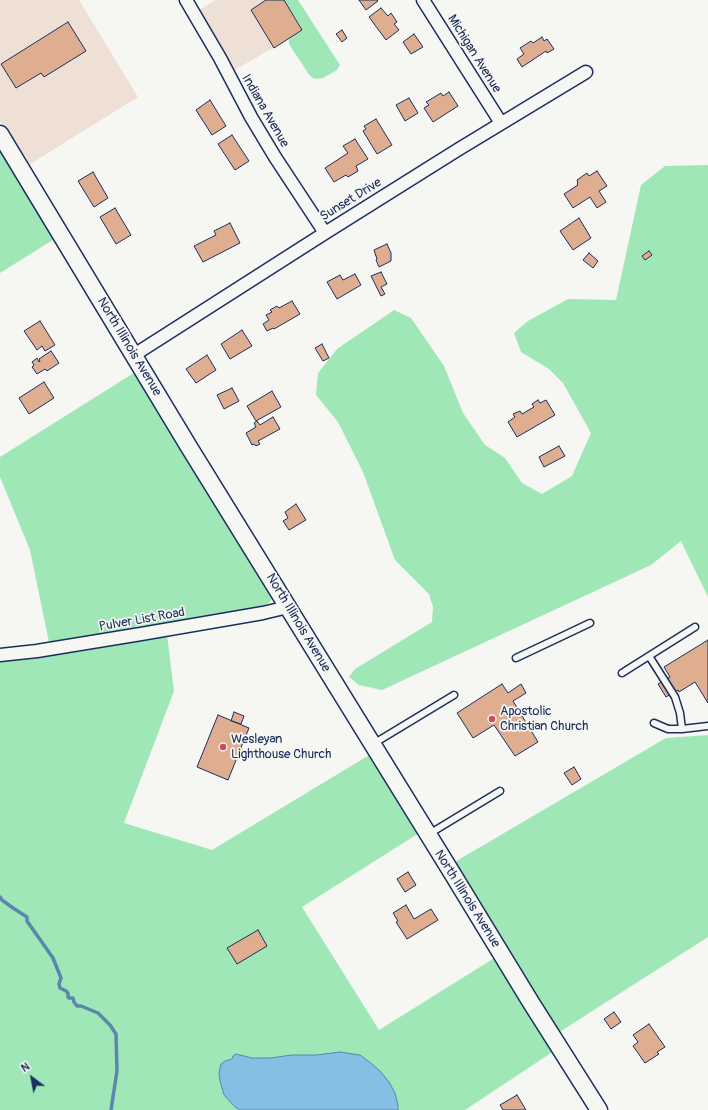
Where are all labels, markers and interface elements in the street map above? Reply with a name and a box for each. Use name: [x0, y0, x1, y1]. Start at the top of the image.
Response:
street label: Michigan Avenue: [444, 12, 504, 96]
street label: Indiana Avenue: [238, 72, 292, 150]
street label: Sunset Drive: [318, 175, 384, 225]
street label: North Illinois Avenue: [93, 295, 165, 399]
street label: North Illinois Avenue: [262, 571, 334, 675]
street label: Pulver List Road: [98, 605, 186, 635]
place label: Apostolic Christian Church: [500, 704, 588, 735]
marker: Apostolic Christian Church: [487, 714, 497, 724]
place label: Wesleyan Lighthouse Church: [231, 732, 331, 763]
marker: Wesleyan Lighthouse Church: [218, 742, 228, 752]
street label: North Illinois Avenue: [431, 847, 503, 951]
north arrow: [12, 1058, 52, 1098]
text: N: [19, 1060, 32, 1075]

